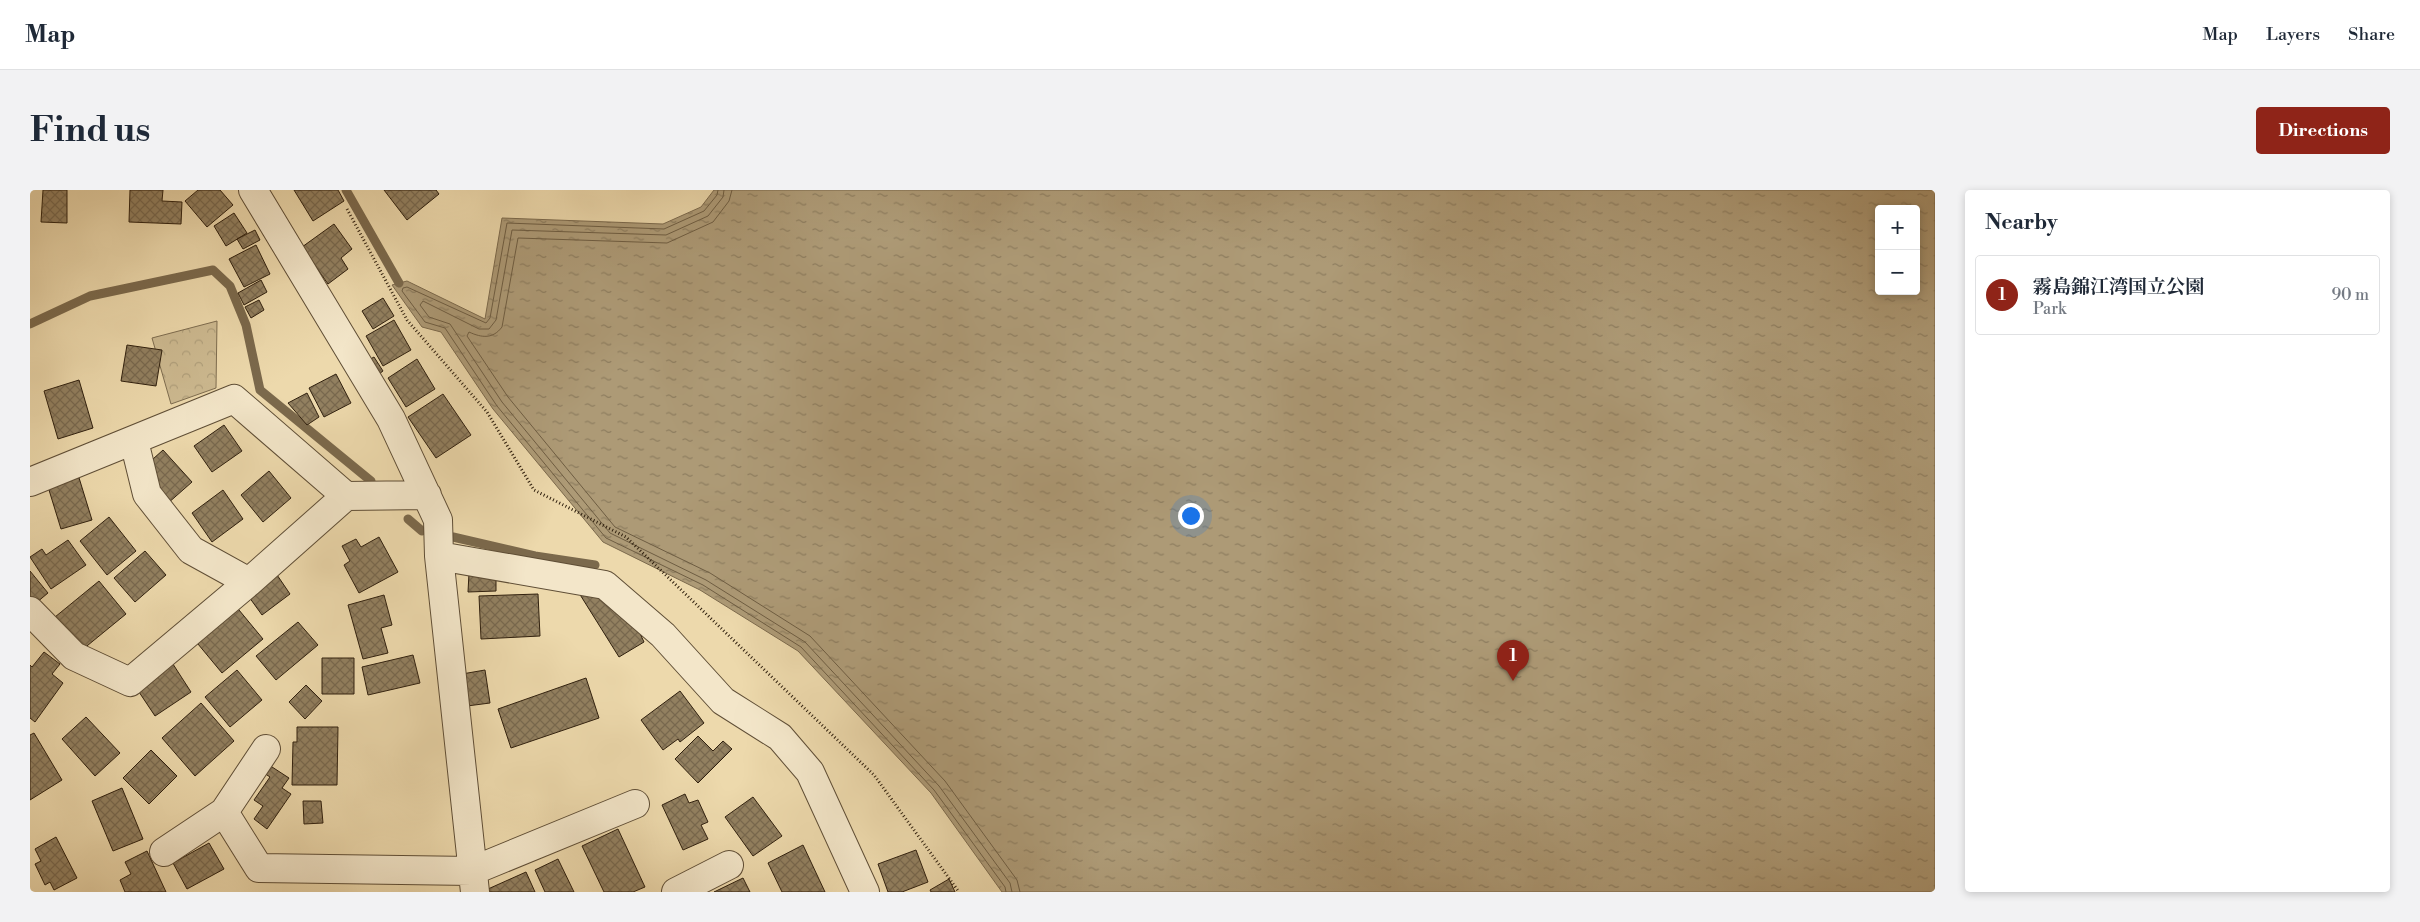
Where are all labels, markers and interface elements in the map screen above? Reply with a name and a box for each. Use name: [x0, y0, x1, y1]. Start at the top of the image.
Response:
text: Map: [25, 20, 75, 50]
text: Map: [2203, 23, 2238, 46]
text: Layers: [2266, 23, 2320, 46]
text: Share: [2348, 23, 2395, 46]
button: Directions: [2256, 107, 2390, 154]
text: Find us: [30, 109, 150, 152]
map controls: [1875, 205, 1920, 295]
button: +: [1875, 205, 1920, 250]
text: Nearby: [1985, 210, 2058, 236]
button: −: [1875, 250, 1920, 295]
text: 霧島錦江湾国立公園: [2033, 275, 2204, 299]
text: 1: [1998, 285, 2006, 305]
text: 90 m: [2331, 285, 2369, 305]
text: Park: [2033, 299, 2066, 319]
your location: [1178, 503, 1204, 529]
pin: 1: [1497, 640, 1529, 681]

